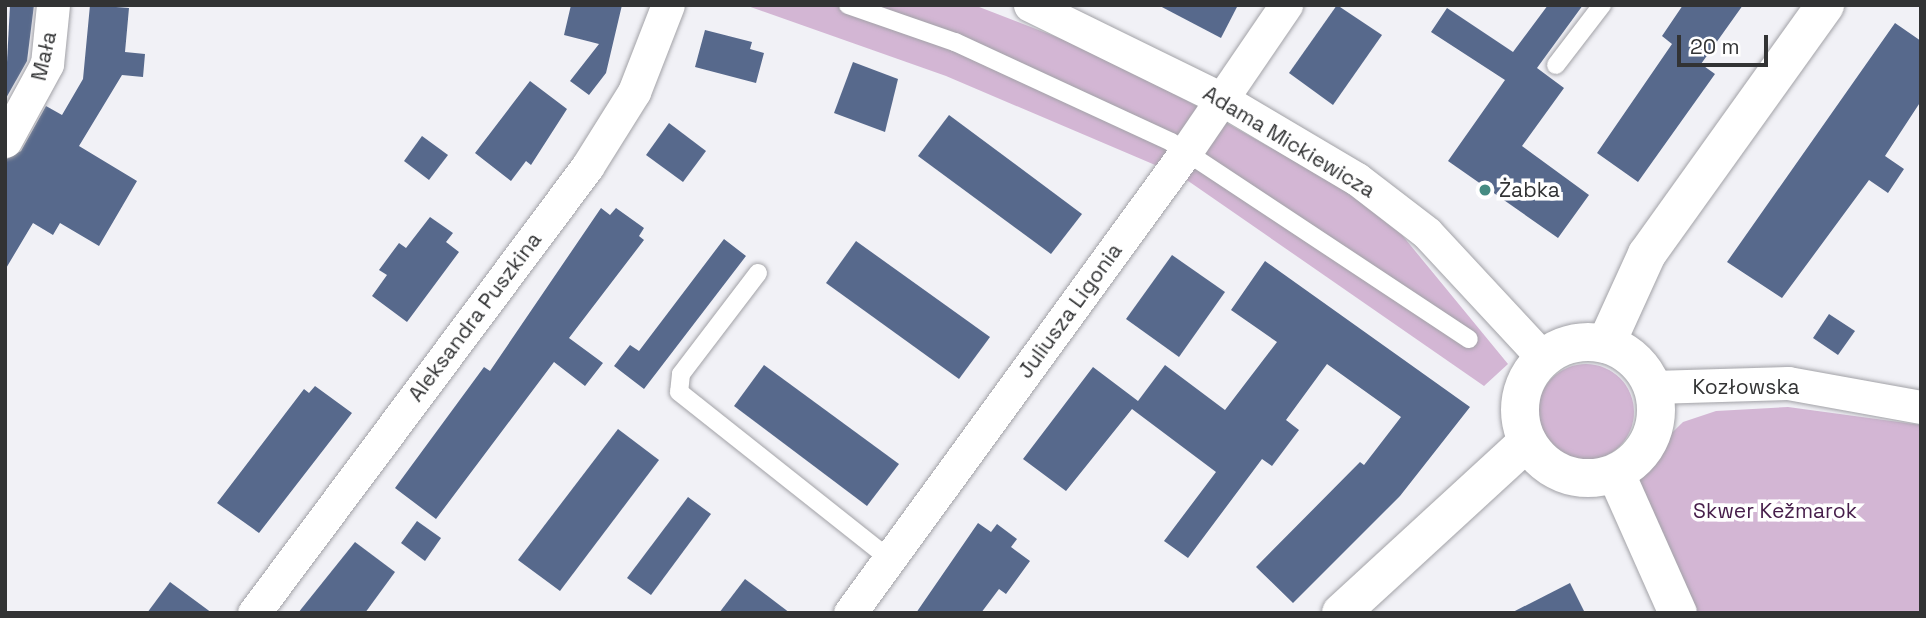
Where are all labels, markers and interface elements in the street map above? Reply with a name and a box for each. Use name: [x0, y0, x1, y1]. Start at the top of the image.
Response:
scale bar: [1681, 21, 1772, 65]
street label: Mała: [26, 29, 62, 83]
text: 20 m: [1690, 33, 1740, 60]
street label: Adama Mickiewicza: [1199, 81, 1379, 203]
place label: Żabka: [1499, 177, 1560, 203]
marker: Żabka: [1477, 182, 1493, 198]
street label: Aleksandra Puszkina: [403, 227, 547, 407]
street label: Juliusza Ligonia: [1013, 239, 1127, 383]
street label: Kozłowska: [1692, 374, 1800, 400]
park label: Skwer Kežmarok: [1693, 498, 1857, 524]

